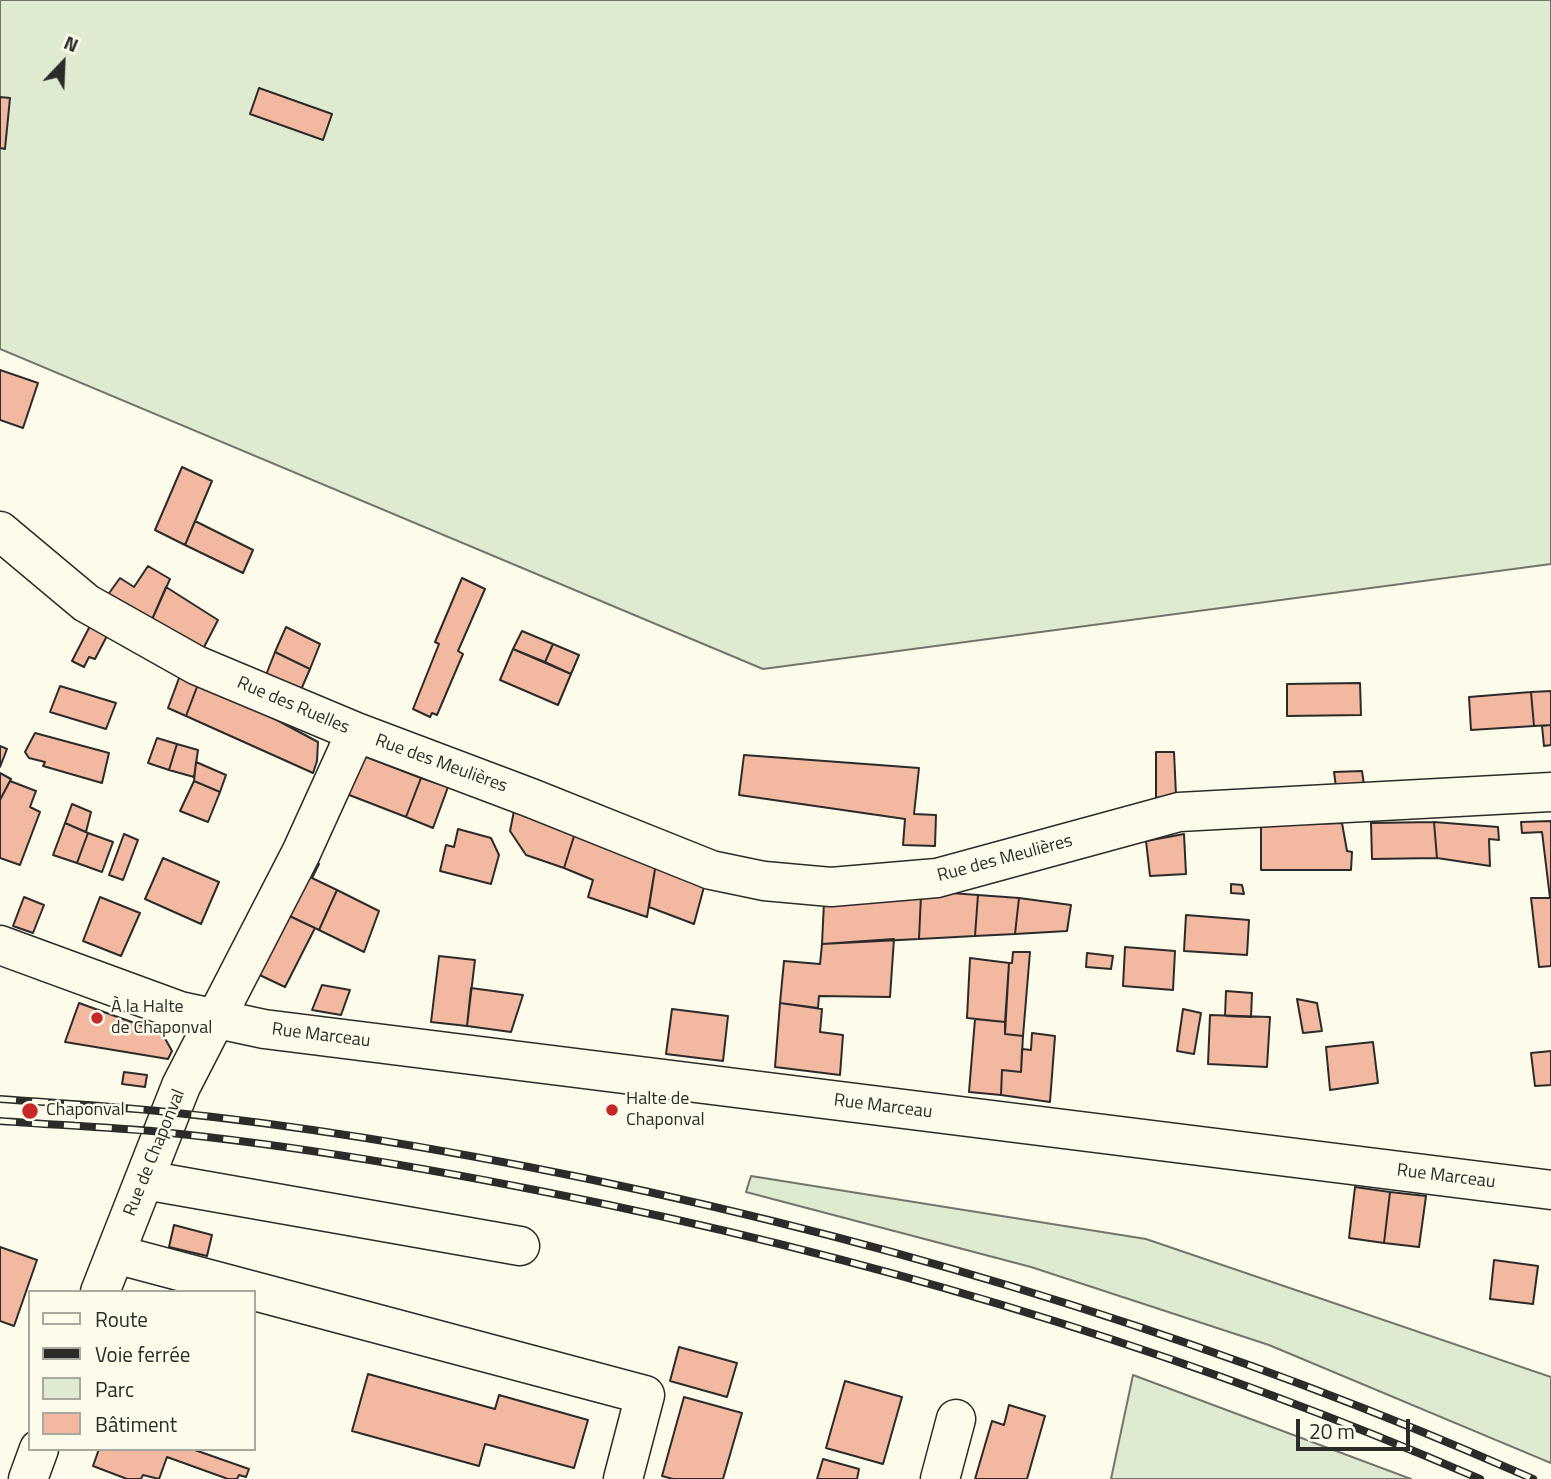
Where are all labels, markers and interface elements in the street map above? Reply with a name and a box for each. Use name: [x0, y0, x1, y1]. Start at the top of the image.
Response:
text: N: [60, 27, 83, 59]
north arrow: [28, 28, 98, 98]
street label: Rue des Ruelles: [234, 673, 352, 739]
street label: Rue des Meulières: [372, 730, 510, 798]
street label: Rue des Meulières: [935, 831, 1075, 887]
place label: À la Halte de Chaponval: [111, 997, 212, 1040]
marker: À la Halte de Chaponval: [89, 1010, 105, 1026]
street label: Rue Marceau: [270, 1019, 372, 1053]
street label: Rue de Chaponval: [120, 1086, 190, 1220]
place label: Halte de Chaponval: [626, 1089, 705, 1132]
street label: Rue Marceau: [832, 1090, 934, 1124]
place label: Chaponval: [46, 1100, 125, 1122]
marker: Chaponval: [20, 1101, 40, 1121]
marker: Halte de Chaponval: [604, 1102, 620, 1118]
street label: Rue Marceau: [1395, 1160, 1497, 1194]
legend: [28, 1290, 256, 1451]
text: Route: [95, 1303, 148, 1335]
text: Voie ferrée: [95, 1338, 190, 1370]
text: Parc: [95, 1373, 134, 1405]
scale bar: [1299, 1406, 1413, 1450]
text: Bâtiment: [95, 1408, 177, 1440]
text: 20 m: [1309, 1415, 1355, 1447]

